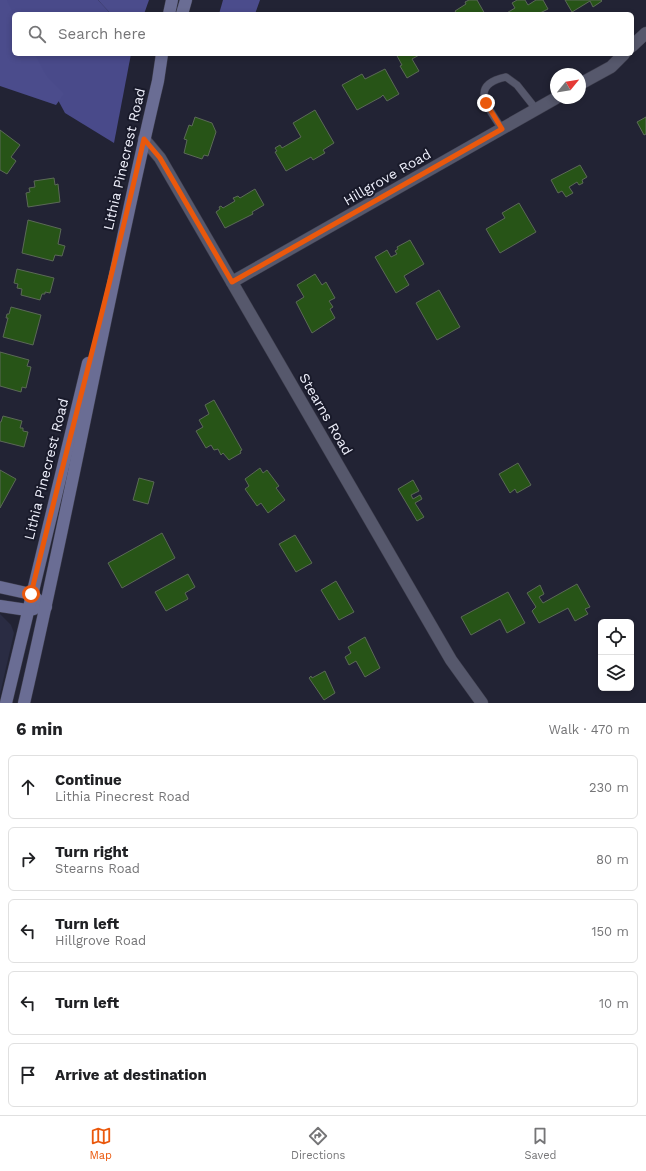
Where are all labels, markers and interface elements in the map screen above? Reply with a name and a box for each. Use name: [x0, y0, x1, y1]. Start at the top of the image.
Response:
search box: [12, 12, 634, 56]
icon: search: [26, 23, 48, 45]
text: Search here: [58, 25, 146, 43]
north arrow: [550, 68, 586, 104]
street label: Lithia Pinecrest Road: [100, 86, 148, 232]
route end: [477, 94, 495, 112]
street label: Hillgrove Road: [340, 146, 434, 208]
street label: Stearns Road: [296, 370, 356, 458]
street label: Lithia Pinecrest Road: [21, 397, 71, 541]
route start: [22, 585, 40, 603]
map controls: [598, 619, 634, 691]
button: locate: [598, 619, 634, 655]
button: layers: [598, 655, 634, 691]
text: 6 min: [16, 719, 63, 739]
text: Walk · 470 m: [549, 722, 630, 737]
text: Continue: [55, 771, 122, 789]
icon: ahead: [17, 776, 39, 798]
text: 230 m: [589, 780, 629, 795]
text: Lithia Pinecrest Road: [55, 789, 190, 804]
text: Turn right: [55, 843, 128, 861]
icon: right: [17, 848, 39, 870]
text: 80 m: [596, 852, 629, 867]
text: Stearns Road: [55, 861, 140, 876]
text: Turn left: [55, 915, 119, 933]
icon: left: [17, 920, 39, 942]
text: 150 m: [591, 924, 629, 939]
text: Hillgrove Road: [55, 933, 146, 948]
icon: left: [17, 992, 39, 1014]
text: Turn left: [55, 994, 119, 1012]
text: 10 m: [599, 996, 629, 1011]
icon: arrive: [17, 1064, 39, 1086]
text: Arrive at destination: [55, 1066, 207, 1084]
tab: Map: [90, 1125, 112, 1162]
tab: Directions: [291, 1125, 345, 1162]
tab: Saved: [524, 1125, 556, 1162]

